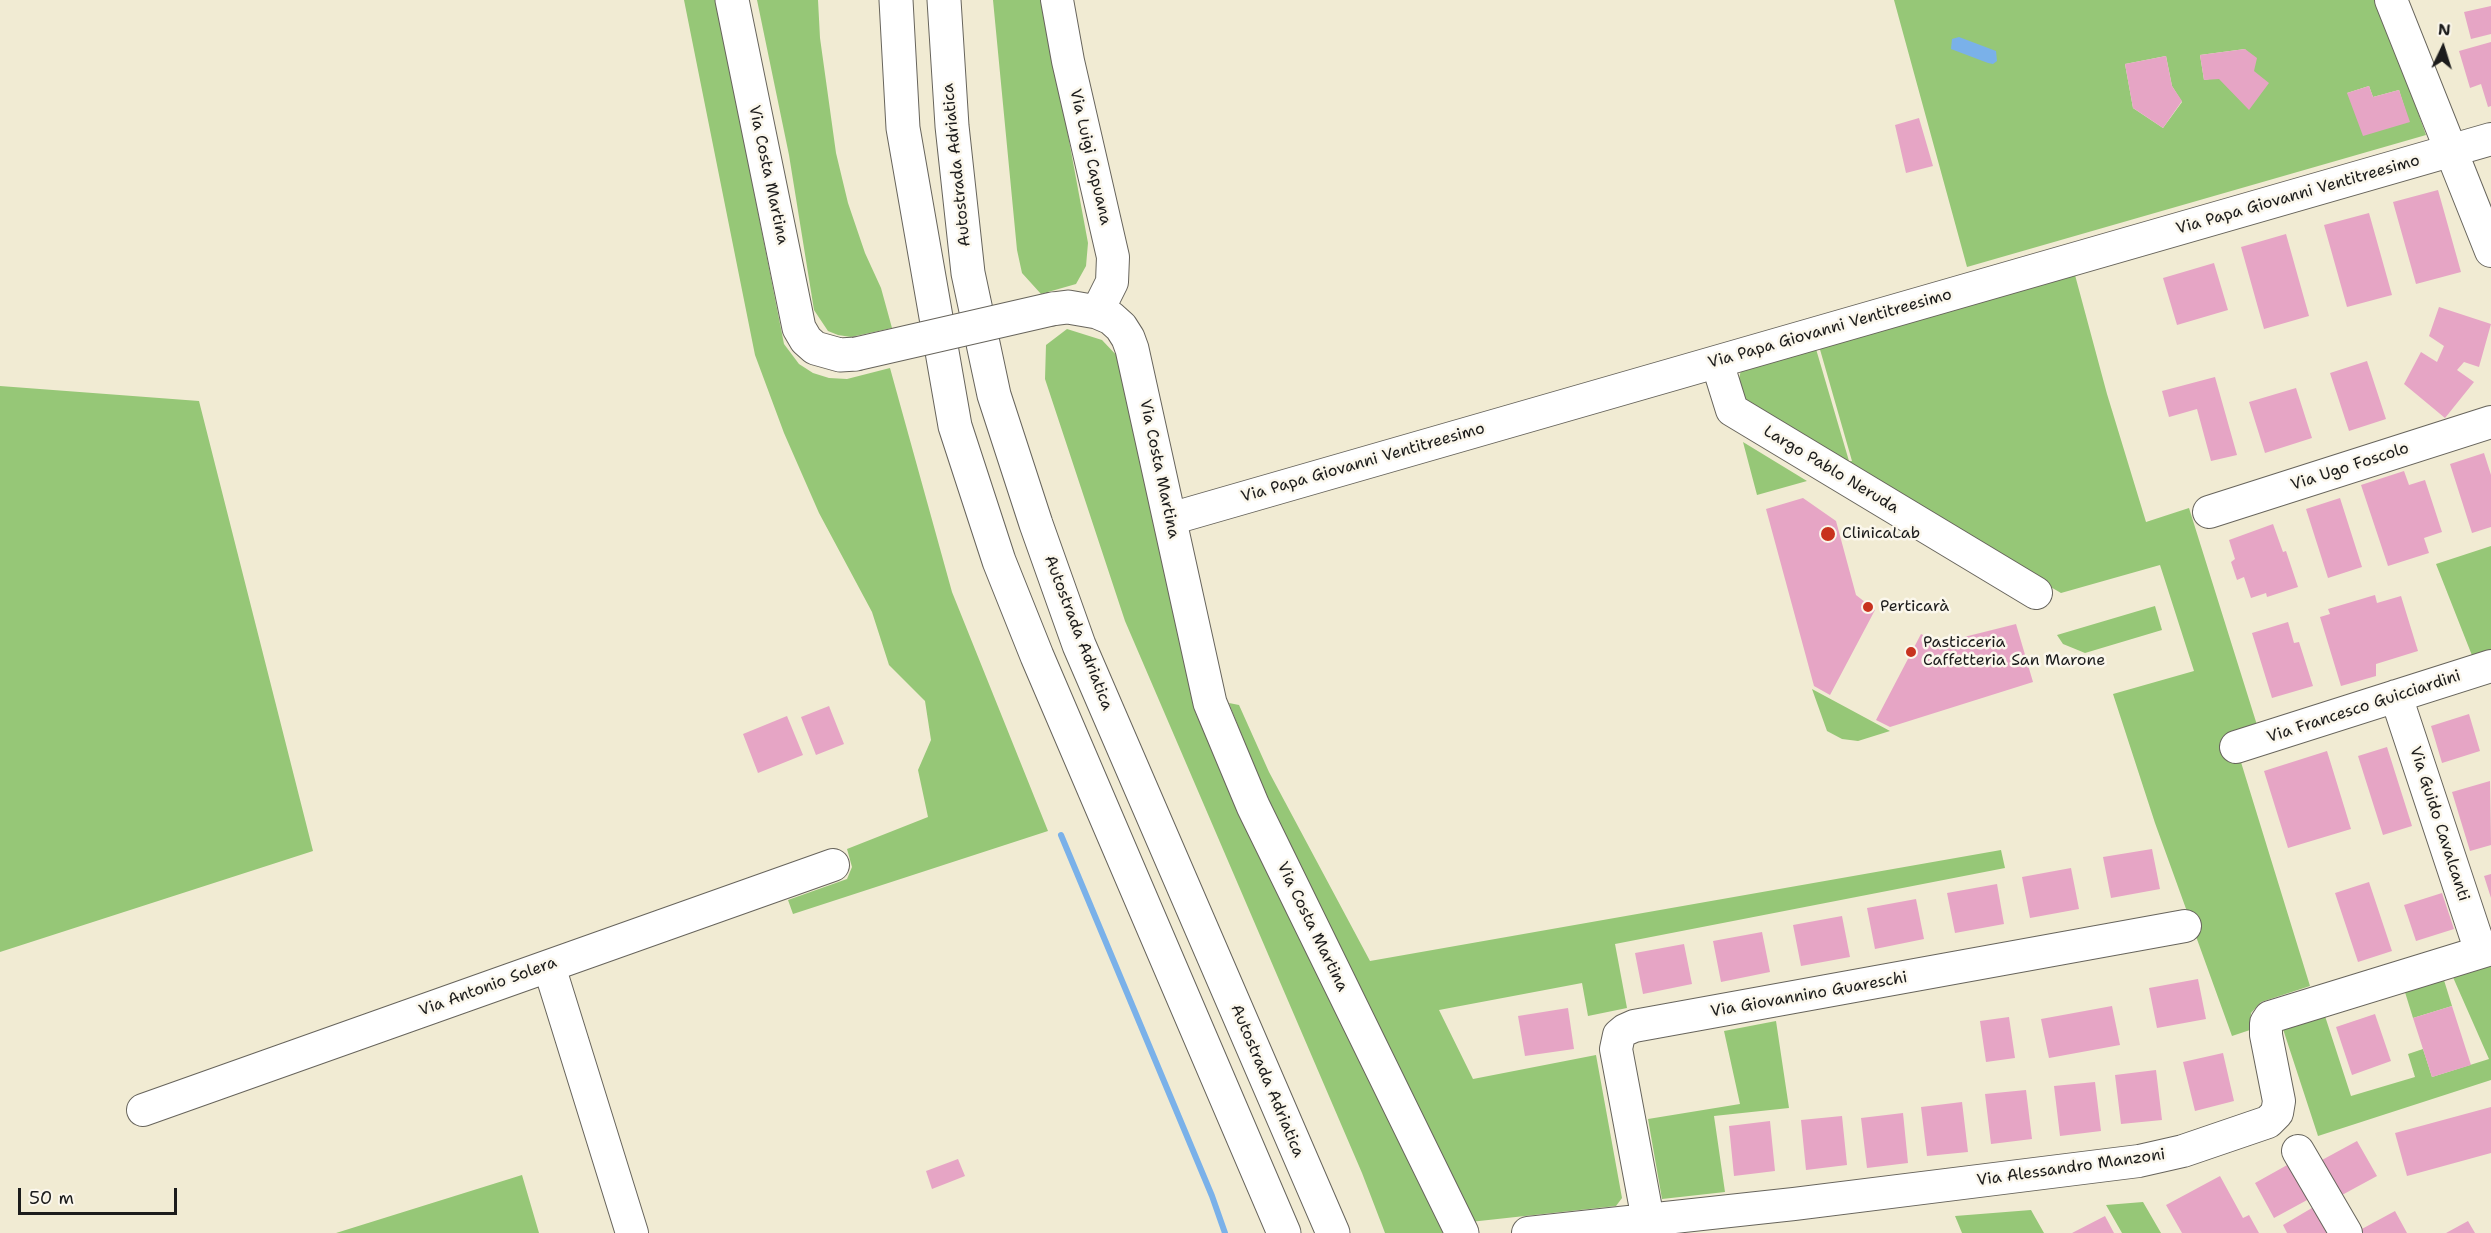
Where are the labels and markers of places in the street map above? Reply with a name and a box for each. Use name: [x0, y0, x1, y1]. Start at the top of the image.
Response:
place label: ClinicaLab: [1842, 524, 1920, 544]
marker: ClinicaLab: [1819, 525, 1837, 543]
place label: Perticarà: [1880, 597, 1949, 617]
marker: Perticarà: [1861, 600, 1875, 614]
place label: Pasticceria Caffetteria San Marone: [1923, 633, 2105, 671]
marker: Pasticceria Caffetteria San Marone: [1904, 645, 1918, 659]

